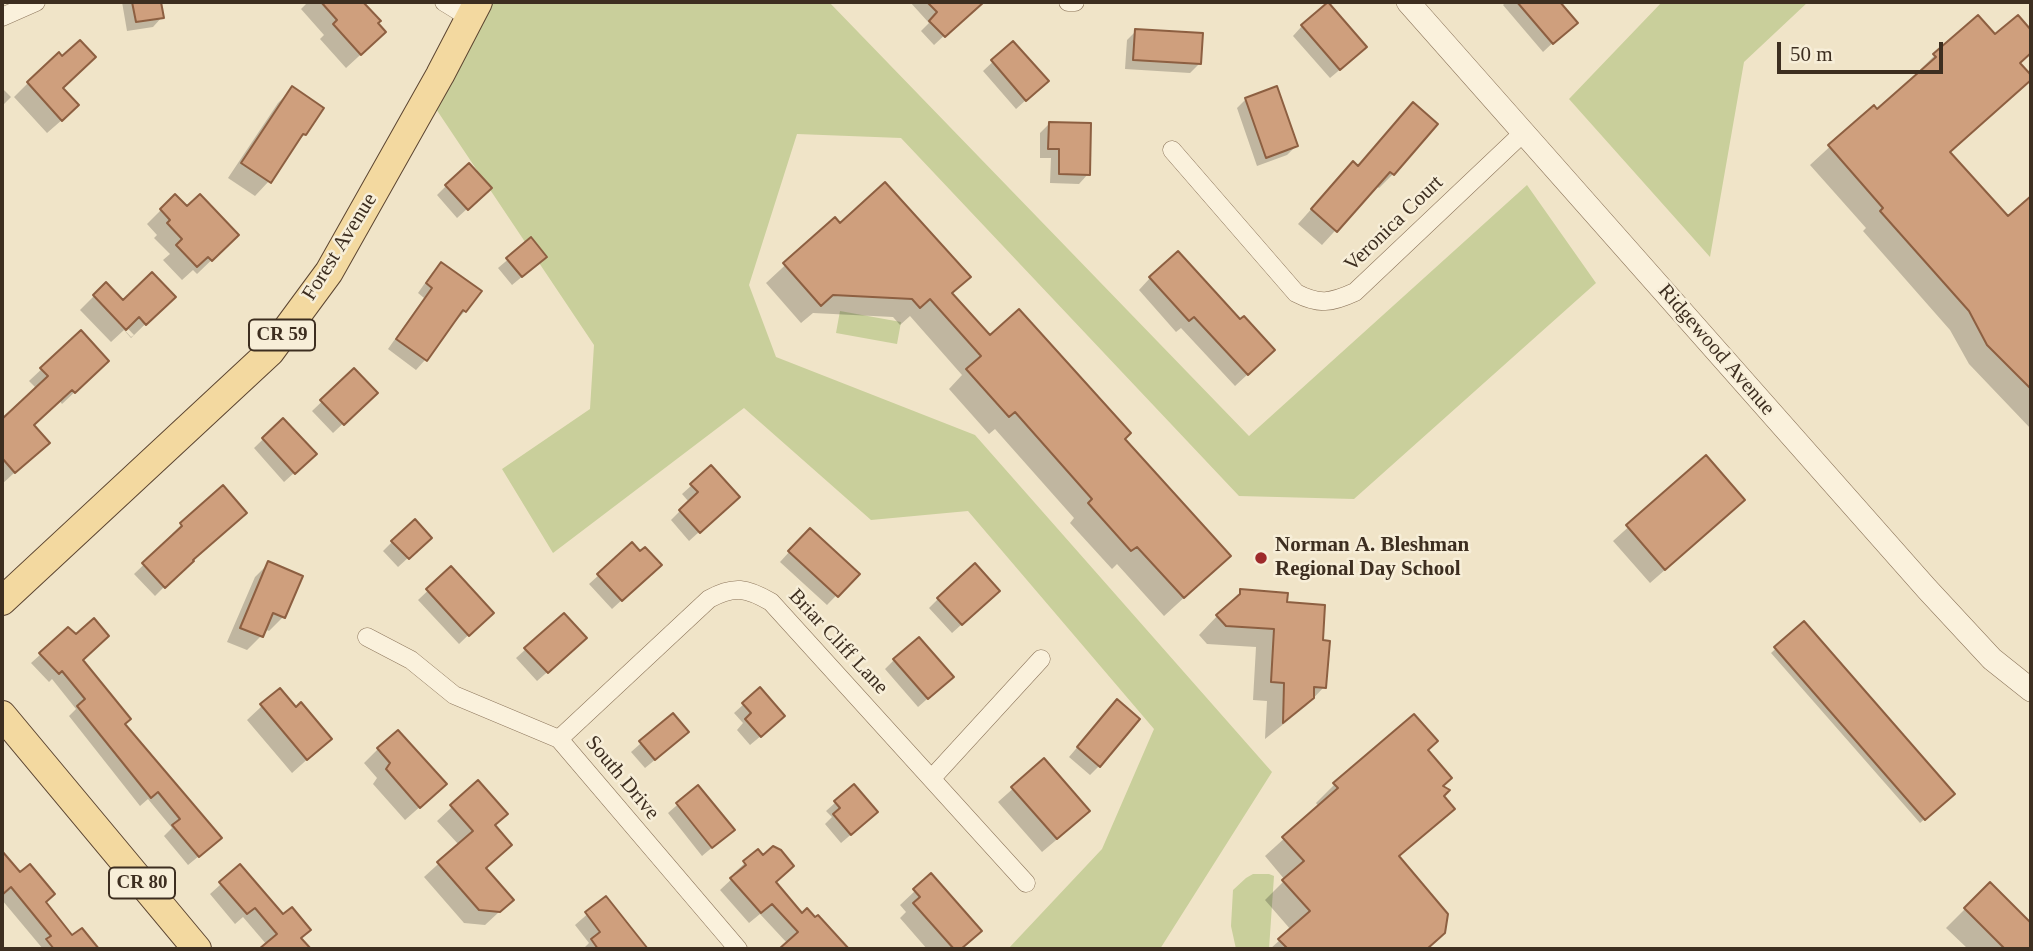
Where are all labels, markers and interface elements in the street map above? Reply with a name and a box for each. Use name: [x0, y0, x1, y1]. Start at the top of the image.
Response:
scale bar: [1781, 28, 1947, 72]
text: 50 m: [1790, 42, 1833, 66]
street label: Veronica Court: [1339, 171, 1449, 277]
street label: Forest Avenue: [297, 189, 383, 305]
street label: Ridgewood Avenue: [1652, 279, 1780, 421]
road number: CR 59: [249, 320, 315, 350]
place label: Norman A. Bleshman Regional Day School: [1275, 533, 1469, 583]
marker: Norman A. Bleshman Regional Day School: [1253, 550, 1269, 566]
street label: Briar Cliff Lane: [783, 584, 893, 700]
street label: South Drive: [580, 731, 664, 825]
road number: CR 80: [109, 868, 175, 898]

